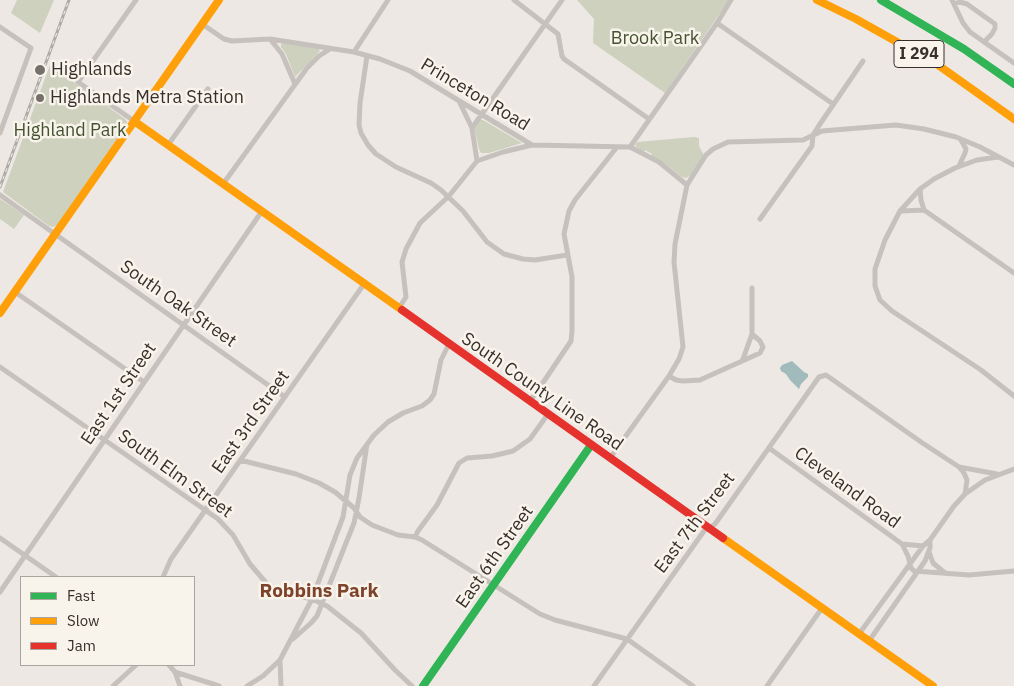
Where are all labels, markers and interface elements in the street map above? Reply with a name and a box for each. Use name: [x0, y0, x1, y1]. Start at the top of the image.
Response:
park label: Brook Park: [611, 28, 699, 50]
road number: I 294: [894, 41, 944, 68]
street label: Princeton Road: [417, 54, 533, 136]
place label: Highlands: [51, 59, 132, 81]
marker: Highlands: [33, 63, 47, 77]
place label: Highlands Metra Station: [50, 87, 244, 109]
marker: Highlands Metra Station: [34, 92, 46, 104]
park label: Highland Park: [14, 120, 126, 142]
street label: South Oak Street: [116, 256, 240, 352]
street label: South County Line Road: [457, 328, 627, 456]
street label: East 1st Street: [77, 339, 161, 449]
street label: East 3rd Street: [208, 366, 294, 478]
street label: South Elm Street: [114, 425, 236, 523]
street label: Cleveland Road: [790, 442, 904, 534]
street label: East 7th Street: [650, 468, 740, 578]
street label: East 6th Street: [452, 502, 538, 612]
legend: [20, 576, 195, 666]
district label: Robbins Park: [260, 581, 378, 603]
text: Fast: [67, 586, 95, 605]
text: Slow: [67, 611, 100, 630]
text: Jam: [67, 636, 96, 655]

